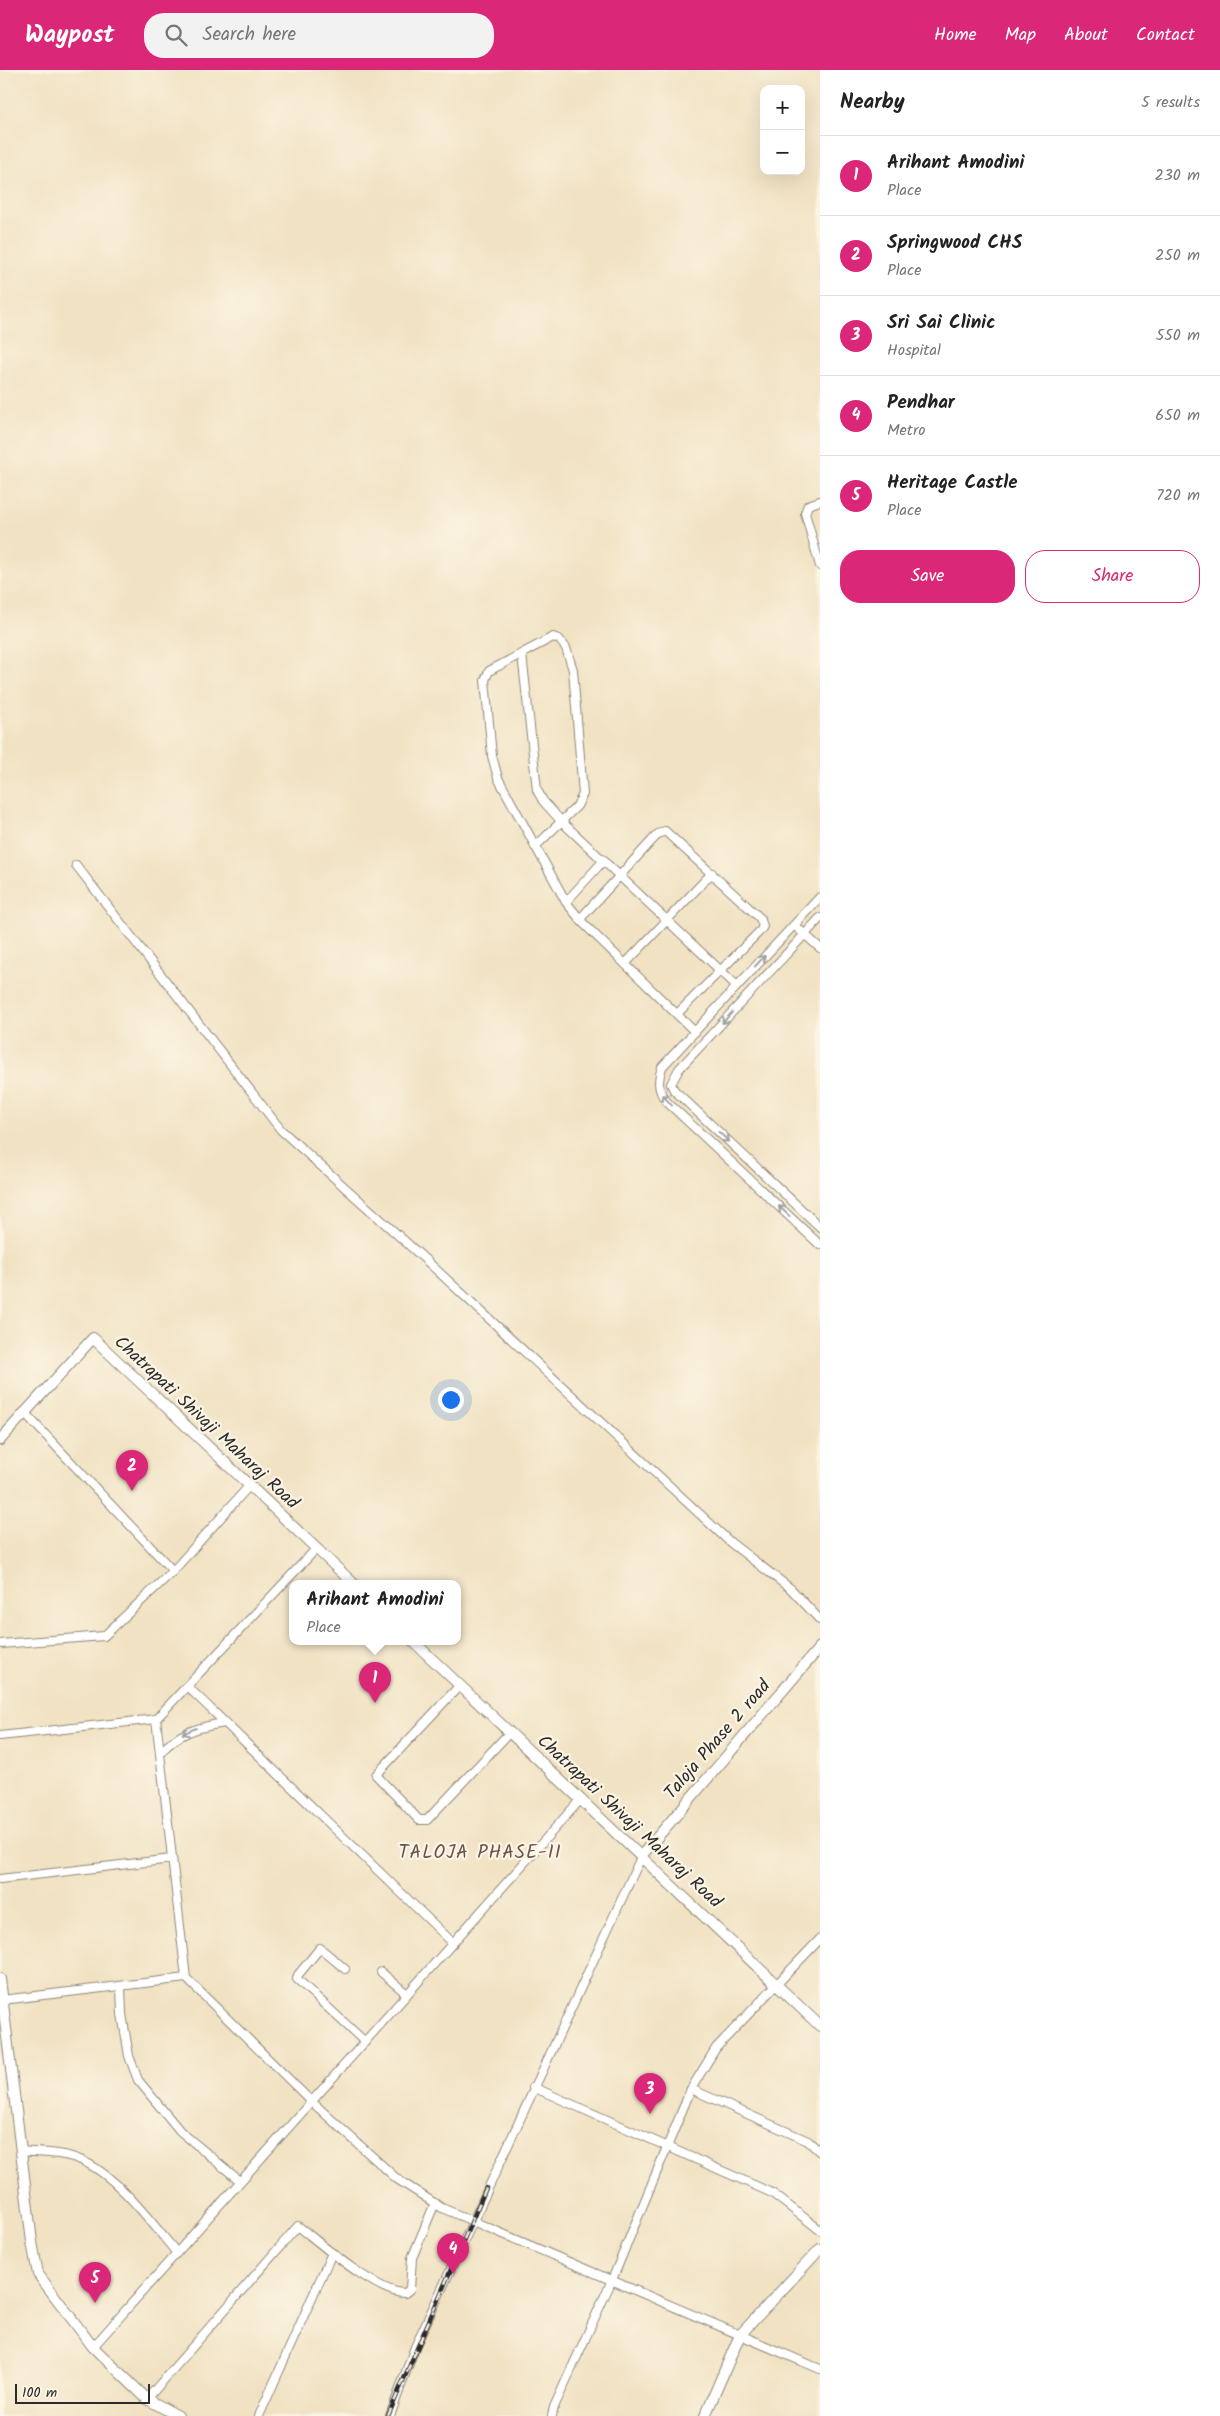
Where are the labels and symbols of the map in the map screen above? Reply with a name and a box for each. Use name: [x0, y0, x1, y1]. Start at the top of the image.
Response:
one-way arrow: [754, 955, 766, 968]
one-way arrow: [721, 1011, 732, 1024]
one-way arrow: [661, 1093, 672, 1106]
one-way arrow: [717, 1131, 730, 1143]
one-way arrow: [778, 1205, 791, 1217]
street label: Chatrapati Shivaji Maharaj Road: [107, 1329, 306, 1518]
your location: [438, 1387, 464, 1413]
pin: 2: [116, 1450, 148, 1491]
pin: 1: [359, 1662, 391, 1703]
street label: Taloja Phase 2 road: [658, 1673, 779, 1806]
one-way arrow: [182, 1727, 197, 1736]
street label: Chatrapati Shivaji Maharaj Road: [530, 1728, 729, 1917]
district label: TALOJA PHASE-II: [398, 1838, 562, 1868]
pin: 3: [634, 2073, 666, 2114]
pin: 4: [437, 2233, 469, 2274]
pin: 5: [79, 2262, 111, 2303]
scale bar: [15, 2381, 150, 2404]

